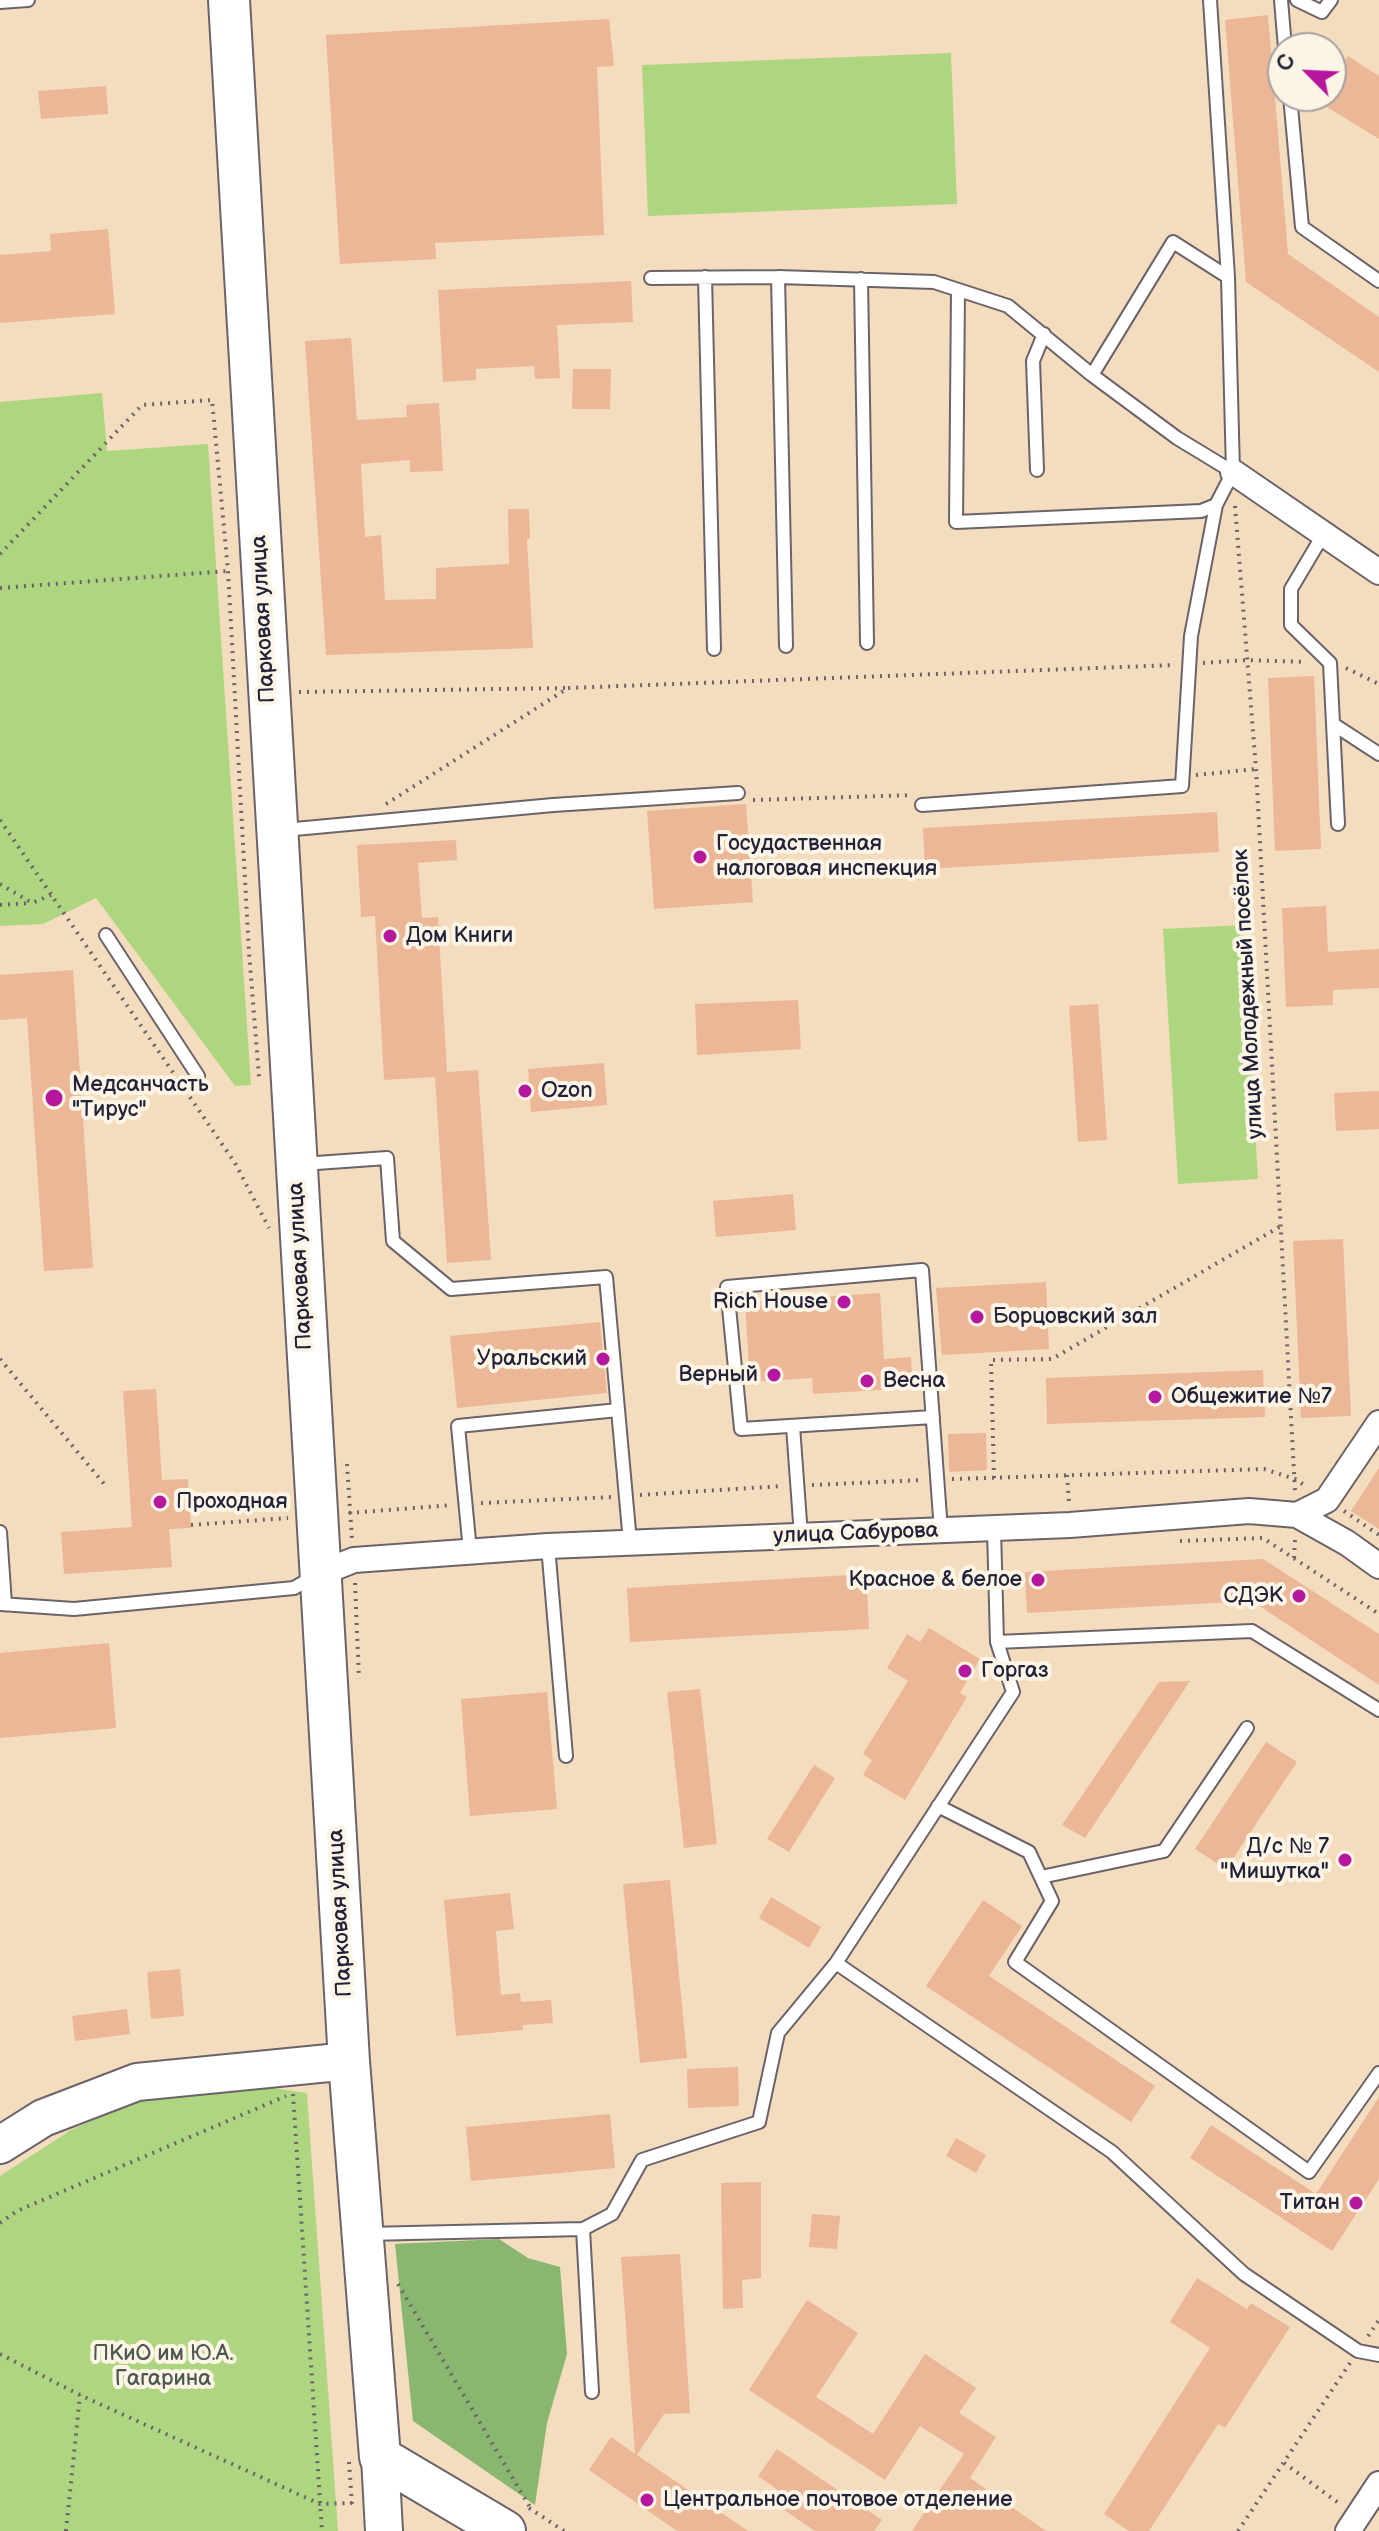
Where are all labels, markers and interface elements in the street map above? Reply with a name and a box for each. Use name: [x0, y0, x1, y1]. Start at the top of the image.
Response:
north arrow: [1267, 32, 1347, 112]
text: С: [1271, 50, 1302, 75]
street label: Парковая улица: [246, 534, 282, 704]
place label: Госудаственная налоговая инспекция: [716, 831, 937, 882]
marker: Госудаственная налоговая инспекция: [691, 848, 709, 866]
street label: улица Молодежный посёлок: [1228, 848, 1270, 1140]
place label: Дом Книги: [406, 923, 513, 949]
marker: Дом Книги: [381, 927, 399, 945]
place label: Медсанчасть "Тирус": [72, 1072, 209, 1124]
place label: Ozon: [541, 1078, 593, 1104]
marker: Ozon: [516, 1082, 534, 1100]
marker: Медсанчасть "Тирус": [43, 1087, 65, 1109]
street label: Парковая улица: [283, 1181, 319, 1351]
place label: Rich House: [713, 1289, 828, 1315]
marker: Rich House: [835, 1293, 853, 1311]
place label: Борцовский зал: [993, 1304, 1157, 1330]
marker: Борцовский зал: [968, 1308, 986, 1326]
place label: Уральский: [476, 1346, 587, 1372]
marker: Уральский: [594, 1350, 612, 1368]
place label: Верный: [679, 1362, 758, 1388]
marker: Верный: [765, 1366, 783, 1384]
place label: Весна: [883, 1368, 945, 1394]
marker: Весна: [858, 1372, 876, 1390]
place label: Общежитие №7: [1171, 1384, 1332, 1410]
marker: Общежитие №7: [1146, 1388, 1164, 1406]
place label: Проходная: [176, 1489, 288, 1515]
marker: Проходная: [151, 1493, 169, 1511]
street label: улица Сабурова: [773, 1518, 939, 1550]
place label: Красное & белое: [848, 1567, 1022, 1593]
marker: Красное & белое: [1029, 1571, 1047, 1589]
place label: СДЭК: [1223, 1583, 1283, 1609]
marker: СДЭК: [1290, 1587, 1308, 1605]
place label: Горгаз: [981, 1658, 1049, 1684]
marker: Горгаз: [956, 1662, 974, 1680]
street label: Парковая улица: [323, 1828, 359, 1998]
place label: Д/с № 7 "Мишутка": [1220, 1834, 1329, 1886]
marker: Д/с № 7 "Мишутка": [1336, 1851, 1354, 1869]
place label: Титан: [1280, 2190, 1340, 2216]
marker: Титан: [1347, 2194, 1365, 2212]
park label: ПКиО им Ю.А. Гагарина: [93, 2341, 233, 2392]
place label: Центральное почтовое отделение: [663, 2487, 1012, 2513]
marker: Центральное почтовое отделение: [638, 2491, 656, 2509]

